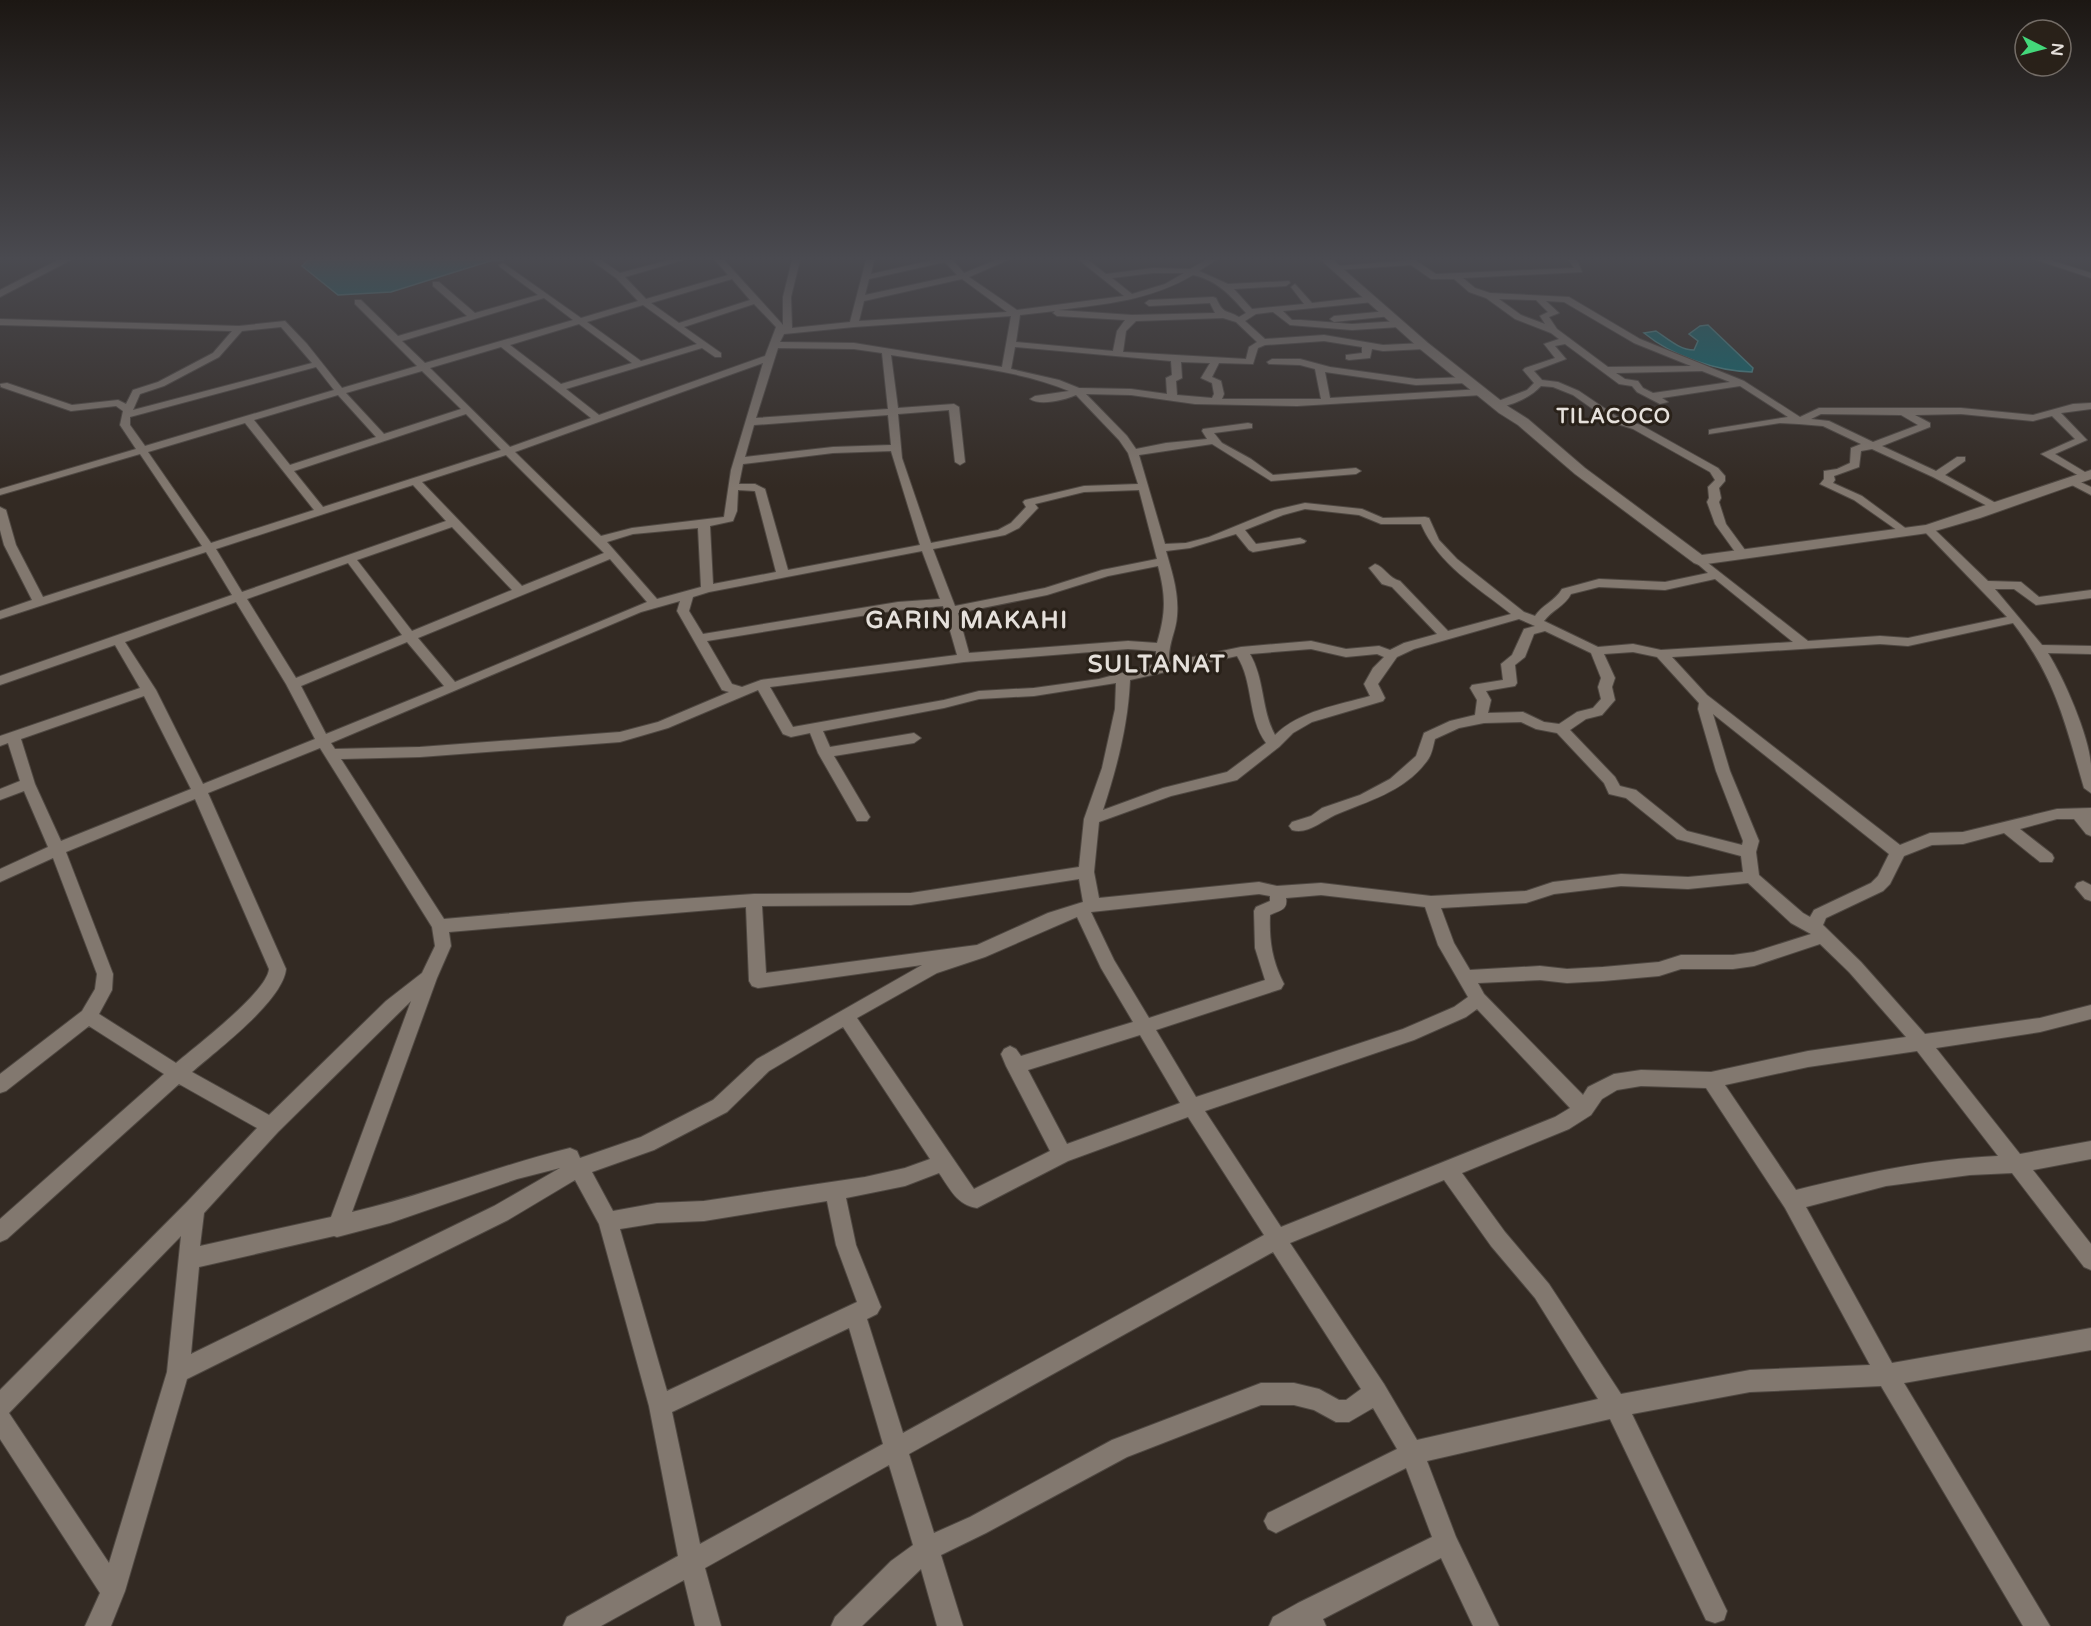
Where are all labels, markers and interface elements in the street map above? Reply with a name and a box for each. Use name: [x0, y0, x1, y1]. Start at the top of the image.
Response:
north arrow: [2013, 18, 2073, 78]
text: N: [2046, 42, 2068, 57]
district label: TILACOCO: [1555, 405, 1672, 429]
district label: GARIN MAKAHI: [865, 606, 1069, 635]
district label: SULTANAT: [1088, 650, 1226, 679]

